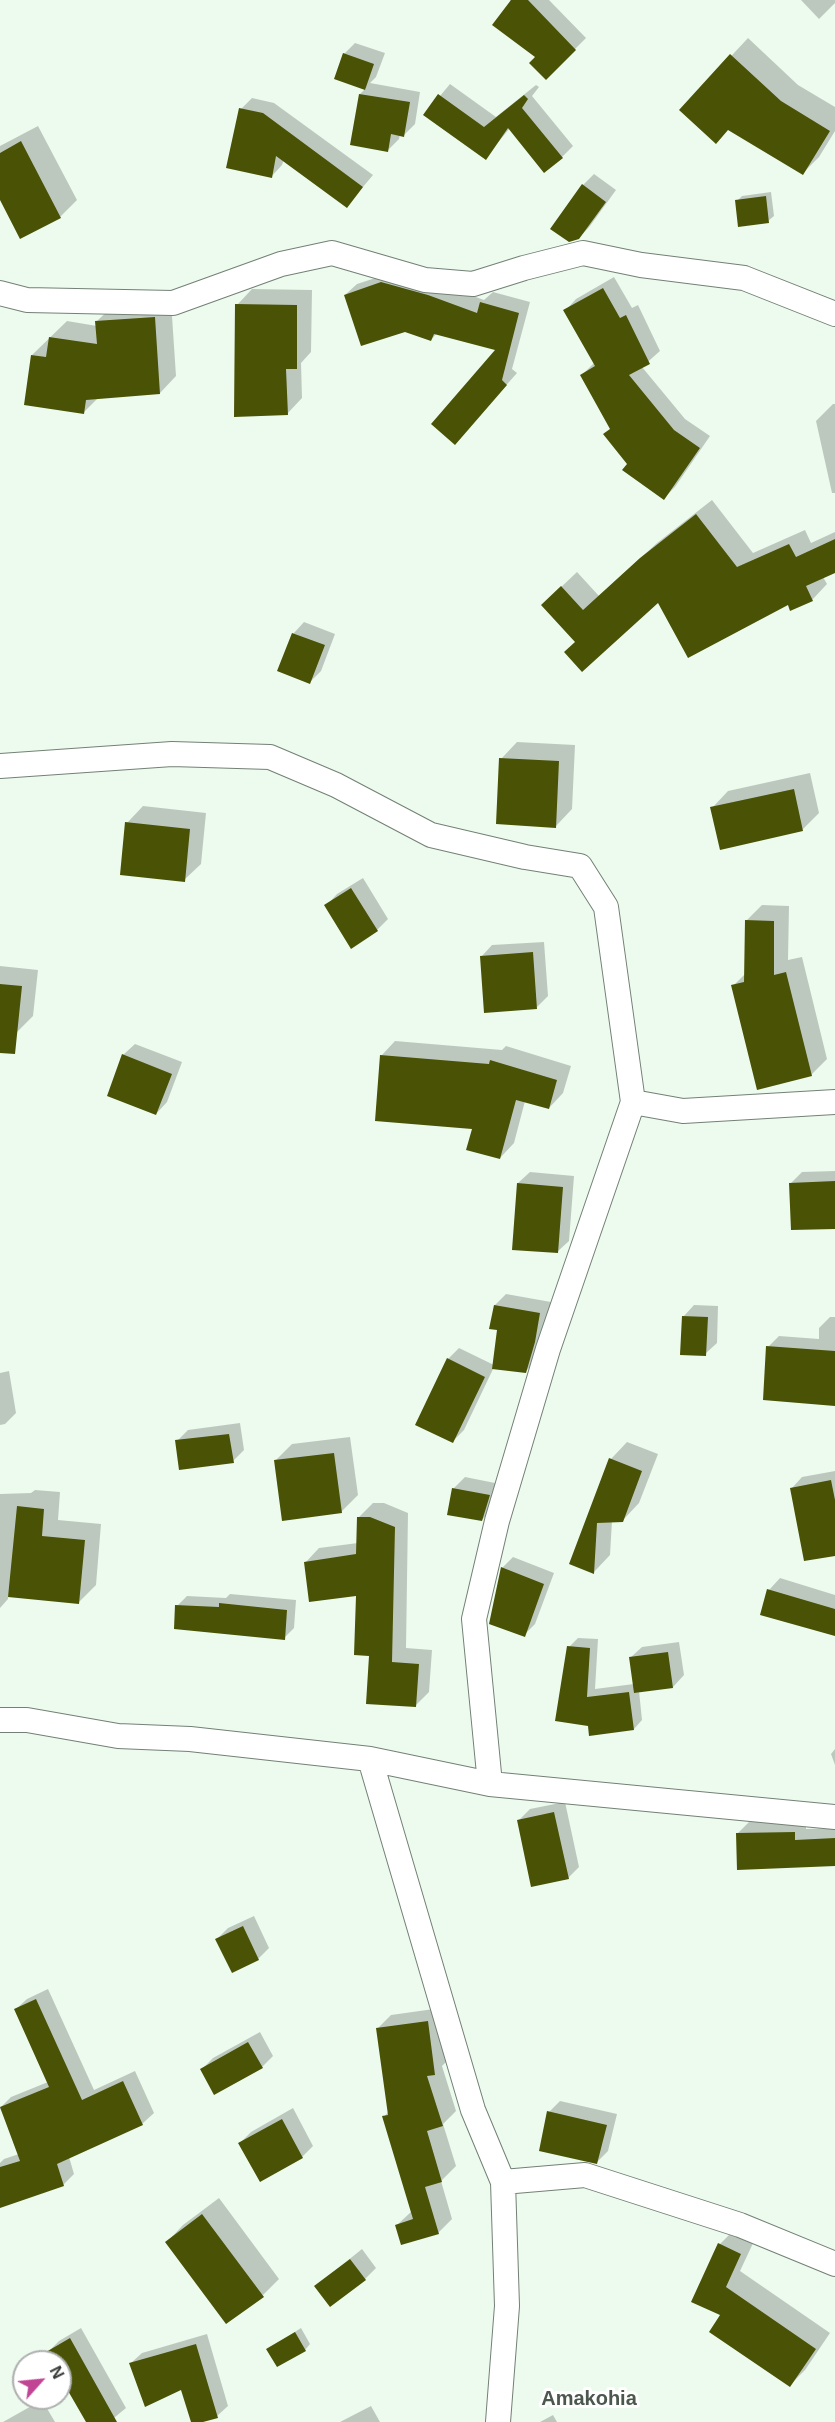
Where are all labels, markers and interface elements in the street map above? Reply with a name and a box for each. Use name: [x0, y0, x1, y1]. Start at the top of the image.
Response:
north arrow: [12, 2350, 72, 2410]
text: N: [47, 2363, 67, 2382]
district label: Amakohia: [541, 2387, 637, 2411]

